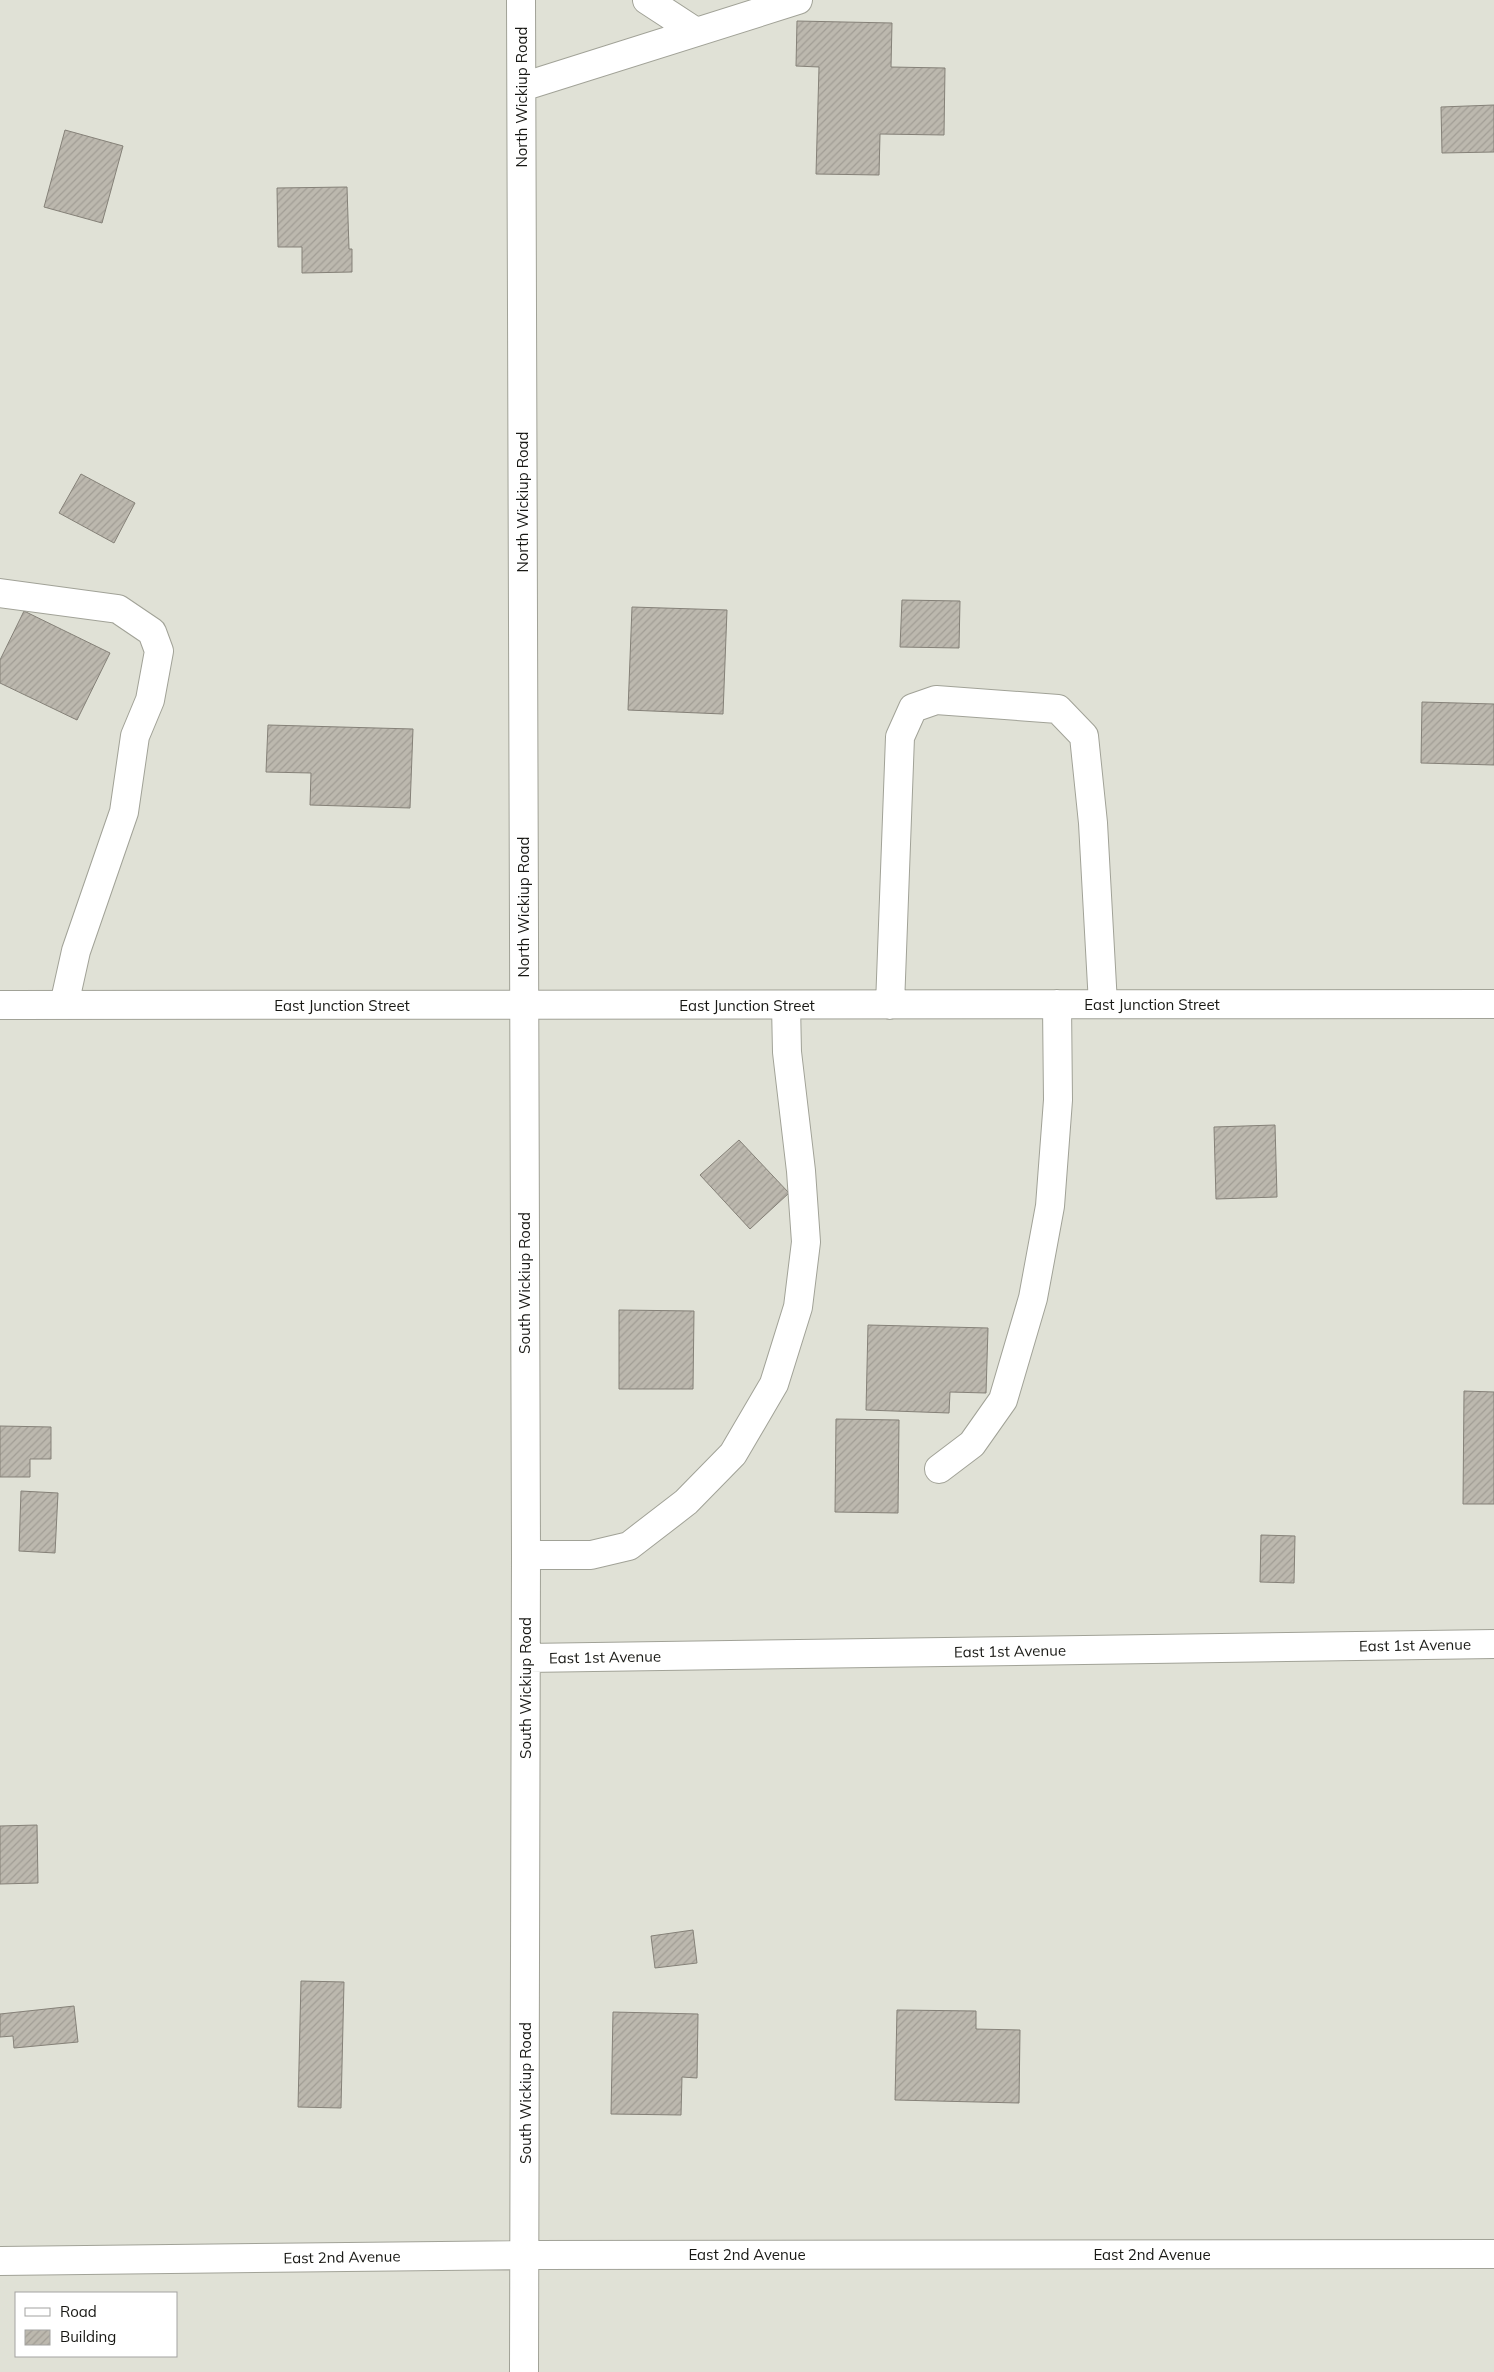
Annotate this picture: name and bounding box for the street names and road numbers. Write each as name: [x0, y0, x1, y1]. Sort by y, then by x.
street label: North Wickiup Road: [512, 27, 531, 167]
street label: North Wickiup Road: [513, 432, 532, 572]
street label: North Wickiup Road: [514, 837, 533, 977]
street label: East Junction Street: [1084, 995, 1220, 1014]
street label: East Junction Street: [274, 996, 410, 1015]
street label: East Junction Street: [679, 996, 815, 1015]
street label: South Wickiup Road: [515, 1212, 534, 1354]
street label: South Wickiup Road: [516, 1617, 535, 1759]
street label: East 1st Avenue: [1359, 1635, 1471, 1655]
street label: East 1st Avenue: [954, 1641, 1066, 1661]
street label: East 1st Avenue: [549, 1647, 661, 1667]
street label: South Wickiup Road: [516, 2022, 535, 2164]
street label: East 2nd Avenue: [688, 2245, 806, 2264]
street label: East 2nd Avenue: [1093, 2245, 1211, 2264]
street label: East 2nd Avenue: [283, 2246, 401, 2268]

